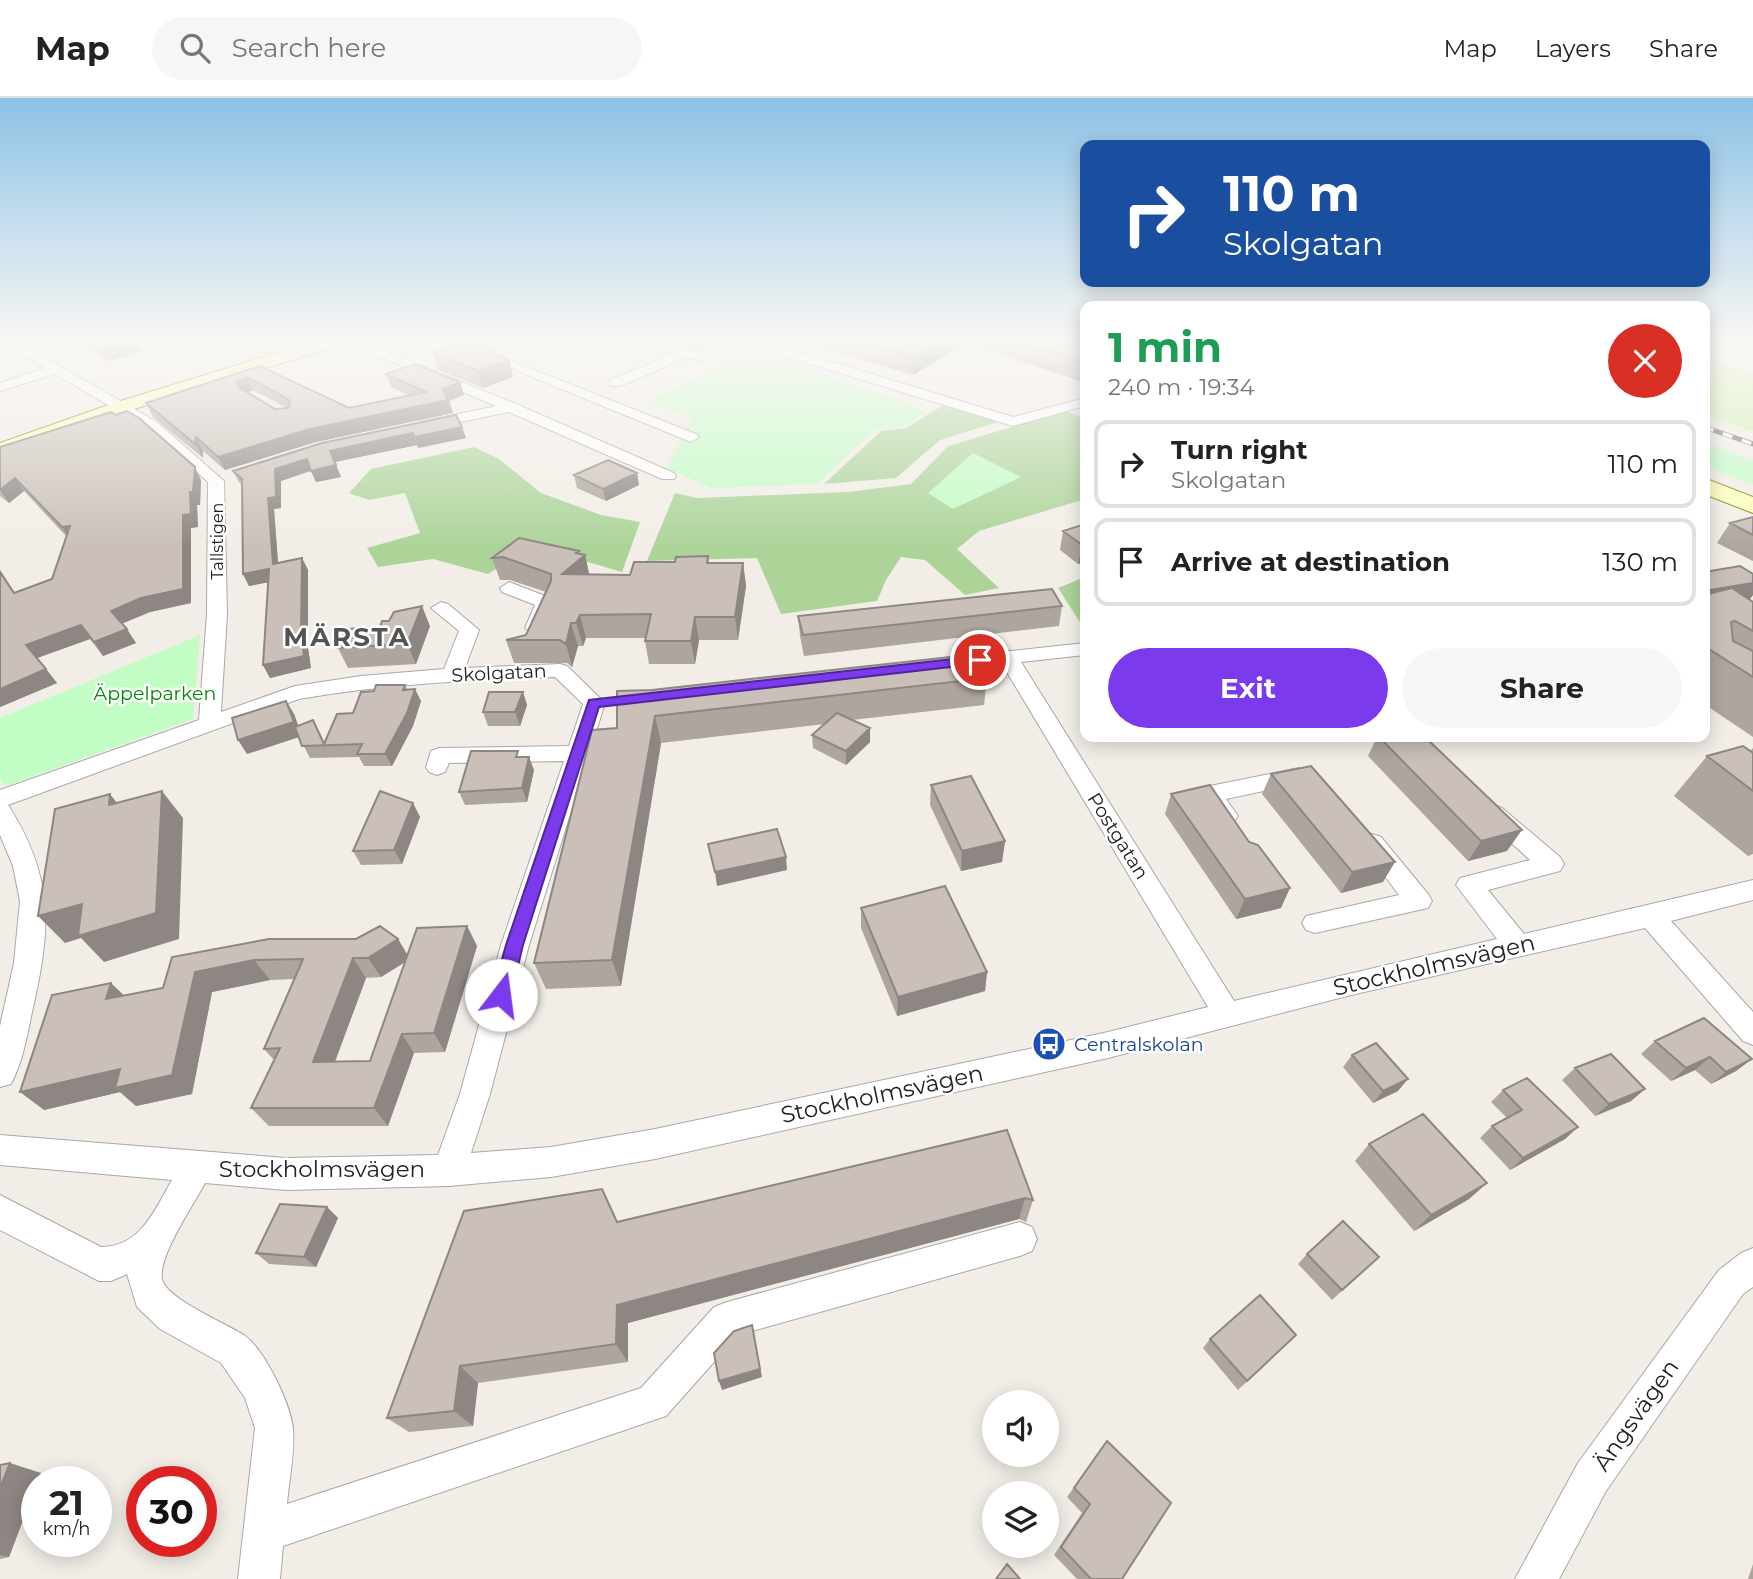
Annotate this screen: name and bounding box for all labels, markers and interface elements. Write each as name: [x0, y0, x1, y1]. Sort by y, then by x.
search box: [152, 17, 642, 80]
text: Map: [35, 28, 110, 68]
icon: search: [176, 29, 214, 67]
text: Search here: [232, 32, 386, 64]
text: Map: [1443, 34, 1497, 63]
text: Layers: [1535, 34, 1611, 63]
text: Share: [1649, 34, 1718, 63]
text: 110 m: [1223, 164, 1360, 223]
icon: right: [1108, 168, 1199, 259]
text: Skolgatan: [1223, 224, 1383, 263]
text: 1 min: [1108, 321, 1222, 373]
button: close: [1608, 324, 1682, 398]
text: 240 m · 19:34: [1108, 373, 1255, 401]
text: Turn right: [1171, 434, 1307, 466]
icon: right: [1112, 445, 1150, 483]
text: 110 m: [1608, 448, 1678, 480]
text: Skolgatan: [1171, 466, 1286, 494]
street label: Tallstigen: [208, 503, 227, 579]
icon: arrive: [1112, 543, 1150, 581]
text: Arrive at destination: [1171, 546, 1450, 578]
text: 130 m: [1602, 546, 1678, 578]
district label: MÄRSTA: [283, 621, 411, 653]
pin: [950, 630, 1010, 690]
icon: arrive: [961, 641, 999, 679]
button: Exit: [1108, 648, 1388, 728]
button: Share: [1402, 648, 1682, 728]
street label: Skolgatan: [451, 659, 547, 687]
park label: Äppelparken: [94, 682, 216, 705]
street label: Postgatan: [1082, 789, 1154, 883]
street label: Stockholmsvägen: [1330, 928, 1538, 1002]
position arrow: [464, 958, 538, 1032]
bus stop icon: Centralskolan: [1030, 1025, 1068, 1063]
place label: Centralskolan: [1074, 1033, 1204, 1056]
street label: Stockholmsvägen: [778, 1059, 986, 1129]
street label: Stockholmsvägen: [219, 1155, 425, 1183]
street label: Ängsvägen: [1587, 1354, 1685, 1476]
map controls: [982, 1390, 1059, 1558]
button: sound: [982, 1390, 1059, 1467]
speed limit sign: 30: [126, 1466, 217, 1557]
text: 21: [49, 1481, 84, 1524]
button: layers: [982, 1481, 1059, 1558]
text: km/h: [42, 1518, 91, 1540]

